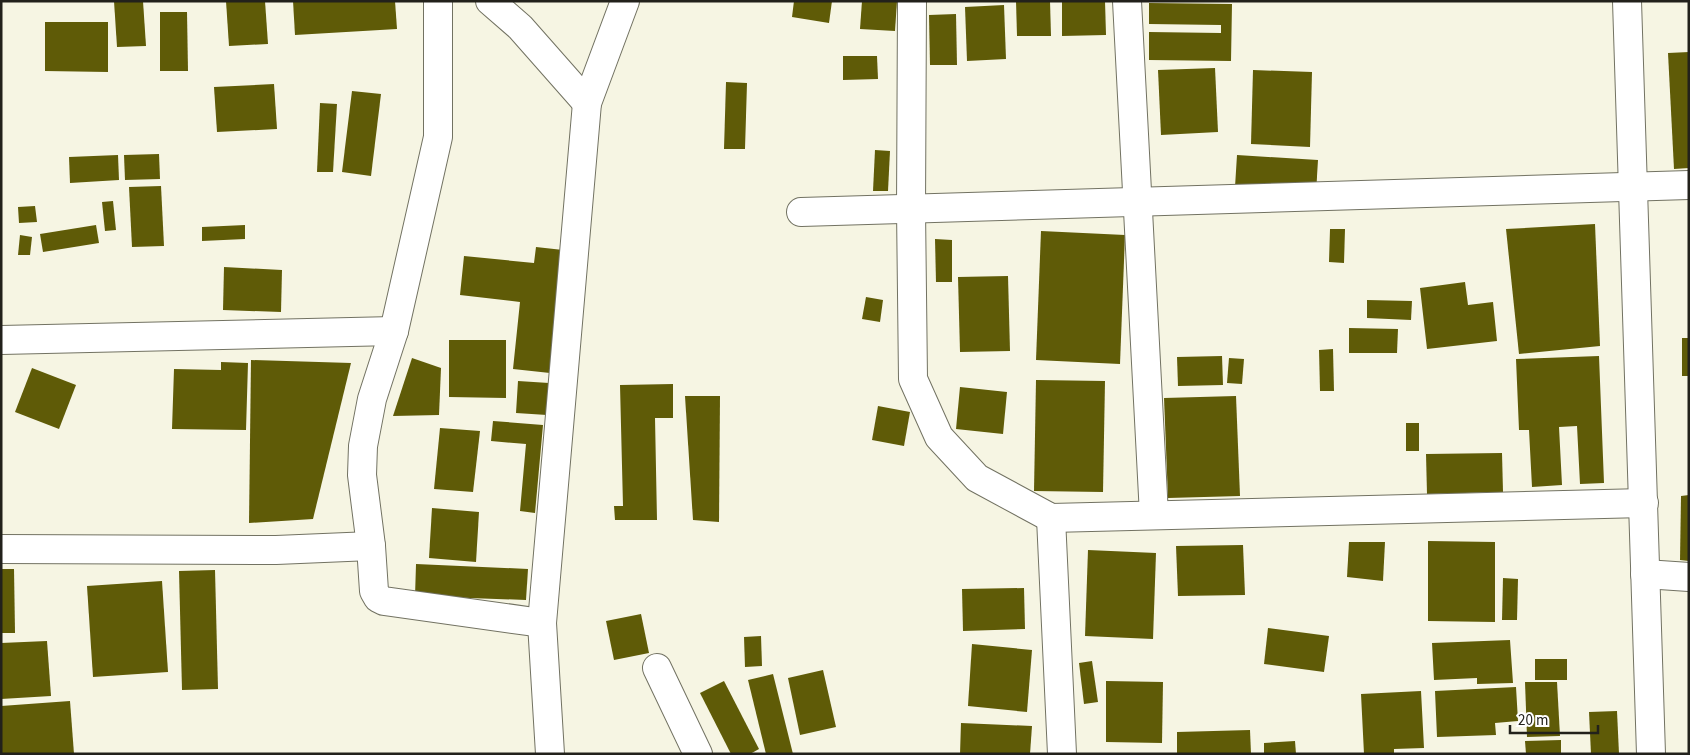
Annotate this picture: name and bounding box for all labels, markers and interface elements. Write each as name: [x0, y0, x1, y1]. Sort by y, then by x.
scale bar: [1510, 702, 1598, 734]
text: 20 m: [1518, 710, 1548, 731]

